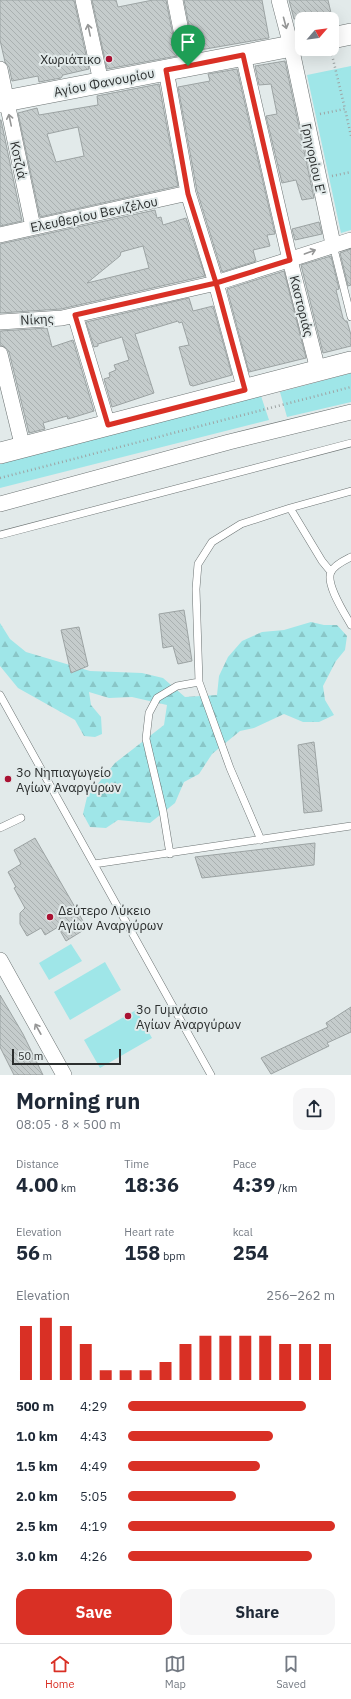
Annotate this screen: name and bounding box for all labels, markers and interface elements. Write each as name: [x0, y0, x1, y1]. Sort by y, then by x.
north arrow: [295, 12, 339, 56]
map controls: [295, 12, 339, 56]
one-way arrow: [282, 16, 290, 29]
one-way arrow: [85, 24, 93, 37]
pin: [171, 25, 205, 66]
icon: arrive: [177, 31, 199, 53]
place label: Χωριάτικο: [40, 51, 101, 68]
marker: Χωριάτικο: [104, 54, 114, 64]
street label: Αγίου Φανουρίου: [52, 64, 156, 101]
one-way arrow: [6, 114, 14, 127]
street label: Γρηγορίου Ε': [298, 122, 329, 196]
street label: Κοτζιά: [6, 139, 31, 181]
street label: Ελευθερίου Βενιζέλου: [29, 193, 159, 236]
one-way arrow: [304, 248, 316, 256]
street label: Καστοριάς: [286, 274, 317, 339]
street label: Νίκης: [20, 310, 54, 329]
place label: 3ο Νηπιαγωγείο Αγίων Αναργύρων: [16, 764, 121, 796]
marker: 3ο Νηπιαγωγείο Αγίων Αναργύρων: [3, 774, 13, 784]
place label: Δεύτερο Λύκειο Αγίων Αναργύρων: [58, 902, 163, 934]
marker: Δεύτερο Λύκειο Αγίων Αναργύρων: [45, 912, 55, 922]
place label: 3ο Γυμνάσιο Αγίων Αναργύρων: [136, 1001, 241, 1033]
marker: 3ο Γυμνάσιο Αγίων Αναργύρων: [123, 1011, 133, 1021]
one-way arrow: [34, 1023, 42, 1035]
scale bar: [12, 1047, 121, 1066]
text: 50 m: [18, 1049, 43, 1063]
text: Morning run: [16, 1086, 140, 1115]
button: share: [293, 1088, 335, 1130]
text: 08:05 · 8 × 500 m: [16, 1116, 121, 1133]
text: Distance: [16, 1157, 59, 1171]
text: Time: [124, 1157, 149, 1171]
text: Pace: [233, 1157, 257, 1171]
text: 4.00: [16, 1171, 58, 1198]
text: 18:36: [124, 1171, 179, 1198]
text: 4:39: [233, 1171, 275, 1198]
text: km: [58, 1181, 76, 1195]
text: /km: [275, 1181, 297, 1195]
text: Elevation: [16, 1225, 62, 1239]
text: Heart rate: [124, 1225, 174, 1239]
text: kcal: [233, 1225, 253, 1239]
text: 56: [16, 1239, 40, 1266]
text: 158: [124, 1239, 160, 1266]
text: 254: [233, 1239, 269, 1266]
text: m: [40, 1249, 52, 1263]
text: bpm: [160, 1249, 185, 1263]
text: Elevation: [16, 1287, 70, 1304]
text: 256–262 m: [266, 1287, 335, 1304]
text: 500 m: [16, 1398, 54, 1415]
text: 4:29: [80, 1398, 107, 1415]
text: 1.0 km: [16, 1428, 58, 1445]
text: 4:43: [80, 1428, 107, 1445]
text: 1.5 km: [16, 1458, 58, 1475]
text: 4:49: [80, 1458, 107, 1475]
text: 2.0 km: [16, 1488, 58, 1505]
text: 5:05: [80, 1488, 107, 1505]
text: 2.5 km: [16, 1518, 58, 1535]
text: 4:19: [80, 1518, 107, 1535]
text: 3.0 km: [16, 1548, 58, 1565]
text: 4:26: [80, 1548, 107, 1565]
button: Save: [16, 1589, 172, 1635]
button: Share: [180, 1589, 335, 1635]
tab: Home: [45, 1653, 75, 1691]
tab: Map: [164, 1653, 186, 1691]
tab: Saved: [276, 1653, 306, 1691]

